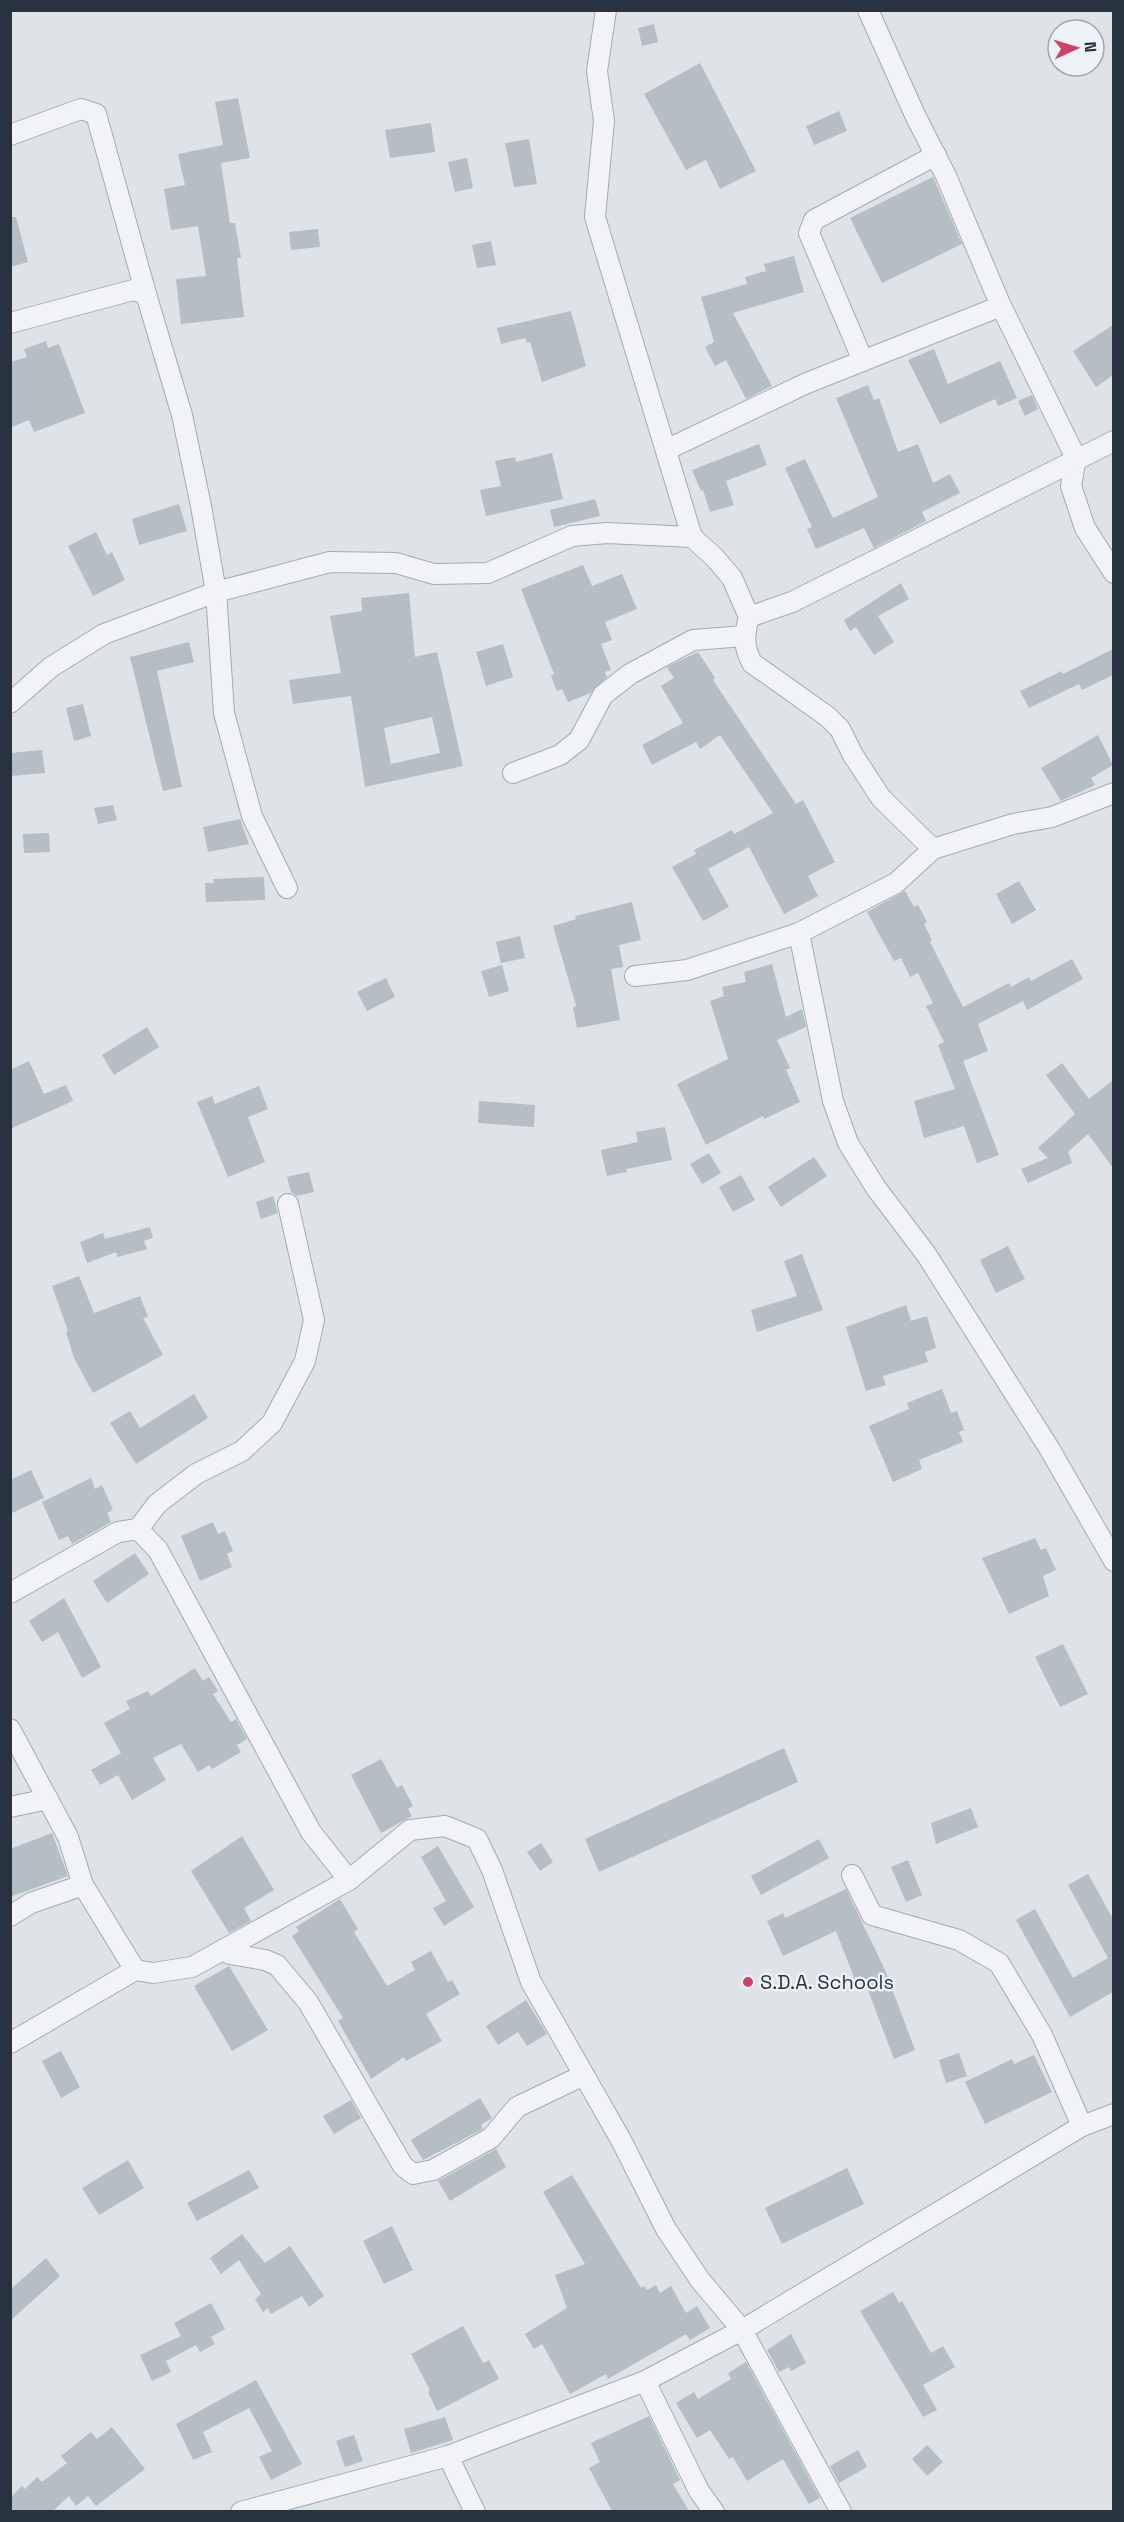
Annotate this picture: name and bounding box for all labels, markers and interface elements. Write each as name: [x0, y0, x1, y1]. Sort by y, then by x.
north arrow: [1046, 18, 1106, 78]
text: N: [1080, 41, 1101, 53]
place label: S.D.A. Schools: [760, 1969, 894, 1995]
marker: S.D.A. Schools: [741, 1975, 755, 1989]

